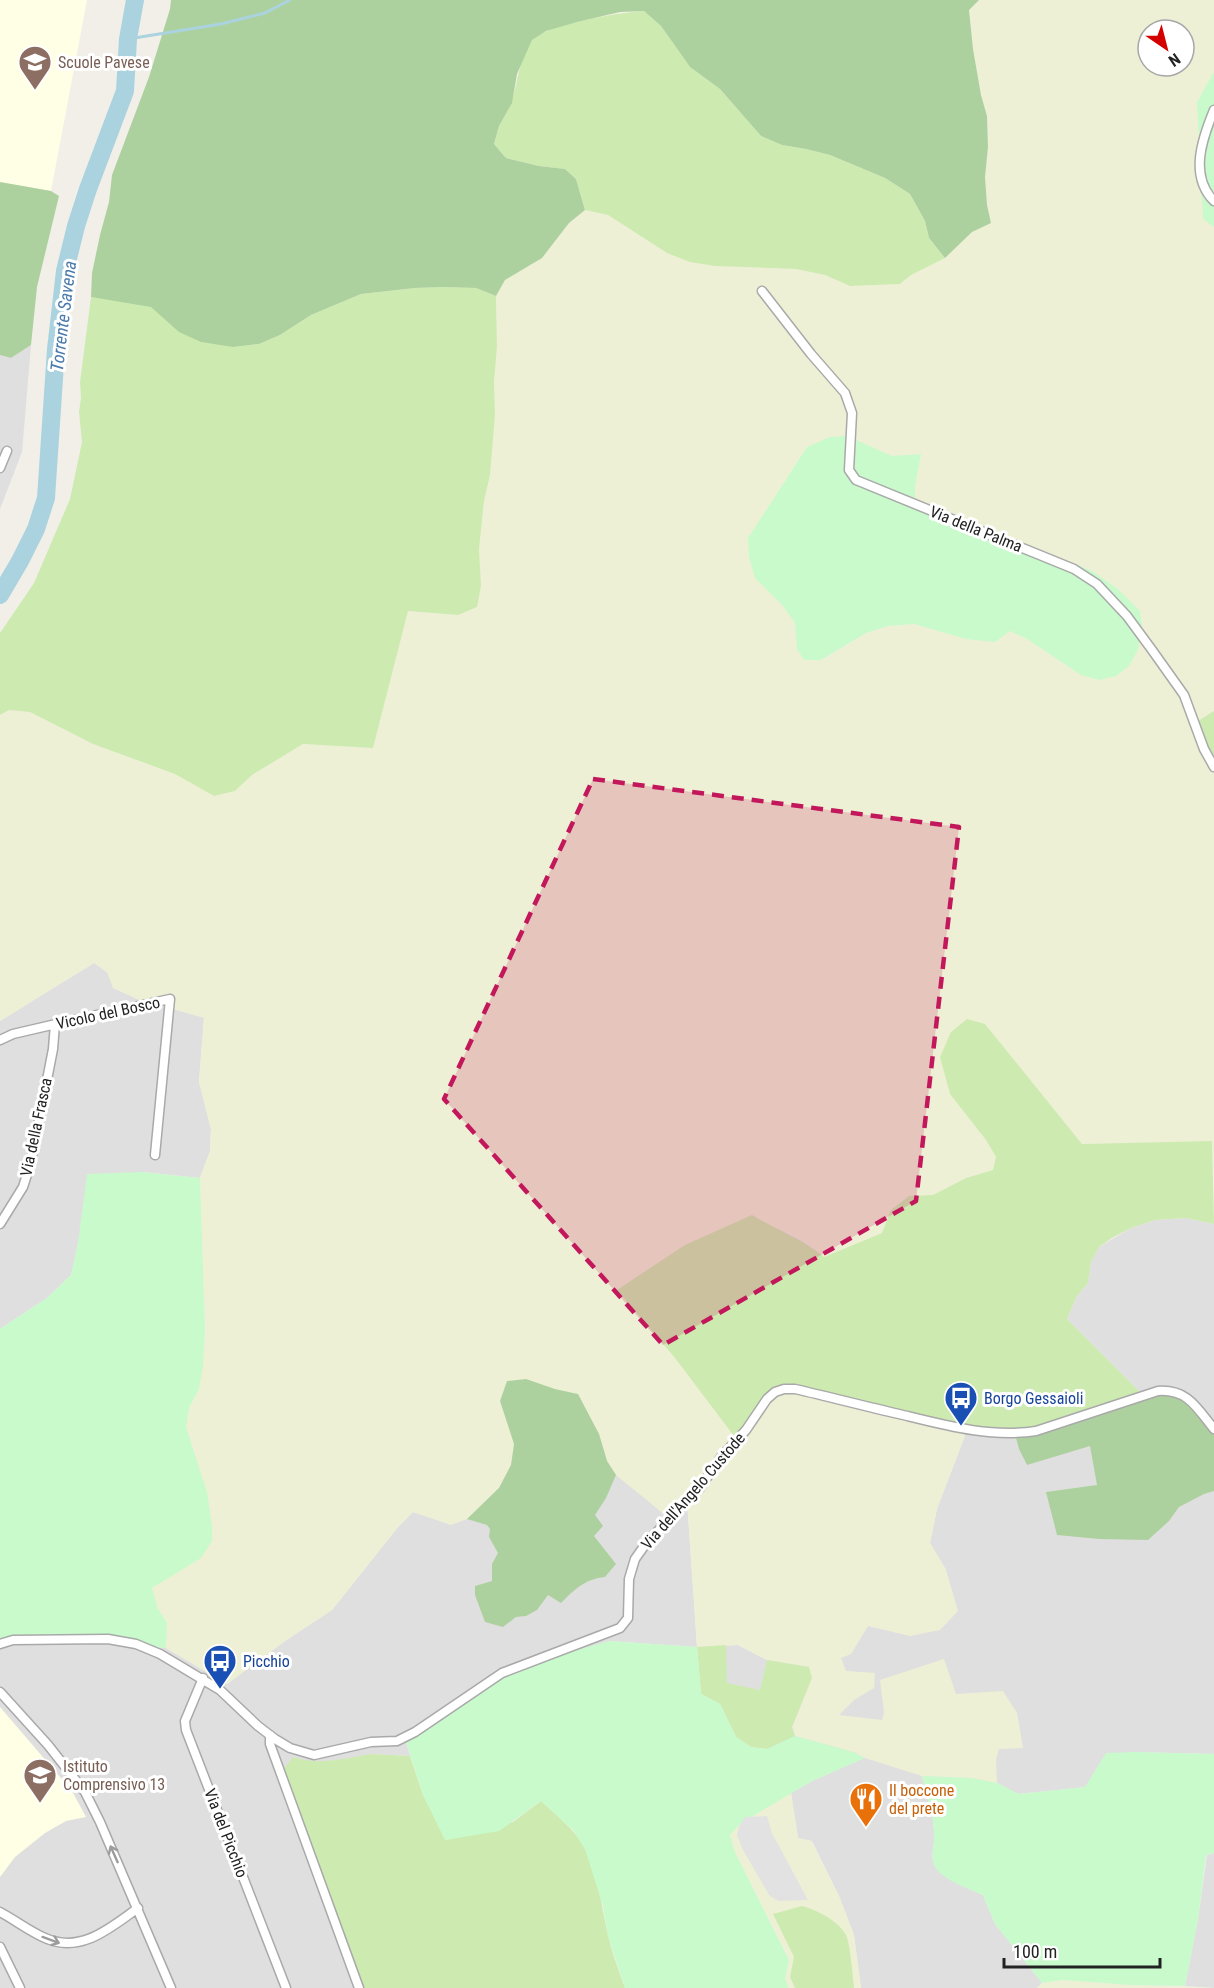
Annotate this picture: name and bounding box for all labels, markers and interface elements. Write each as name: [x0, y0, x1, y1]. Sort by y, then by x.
north arrow: [1136, 18, 1196, 78]
school or university icon: Scuole Pavese: [17, 44, 53, 91]
text: N: [1165, 49, 1184, 70]
place label: Scuole Pavese: [58, 53, 150, 72]
water label: Torrente Savena: [46, 260, 80, 372]
street label: Via della Palma: [927, 502, 1025, 556]
street label: Vicolo del Bosco: [54, 993, 162, 1033]
street label: Via della Frasca: [16, 1076, 56, 1178]
bus stop icon: Borgo Gessaioli: [943, 1380, 979, 1427]
place label: Borgo Gessaioli: [984, 1389, 1083, 1408]
street label: Via dell'Angelo Custode: [637, 1429, 749, 1553]
bus stop icon: Picchio: [202, 1643, 238, 1690]
place label: Picchio: [243, 1652, 290, 1671]
school or university icon: Istituto Comprensivo 13: [22, 1757, 58, 1804]
place label: Istituto Comprensivo 13: [63, 1757, 165, 1794]
restaurant icon: Il boccone del prete: [848, 1781, 884, 1828]
place label: Il boccone del prete: [889, 1781, 954, 1818]
street label: Via del Picchio: [200, 1786, 252, 1880]
one-way arrow: [108, 1845, 119, 1864]
scale bar: [1004, 1931, 1160, 1969]
one-way arrow: [41, 1935, 60, 1946]
text: 100 m: [1013, 1941, 1057, 1962]

